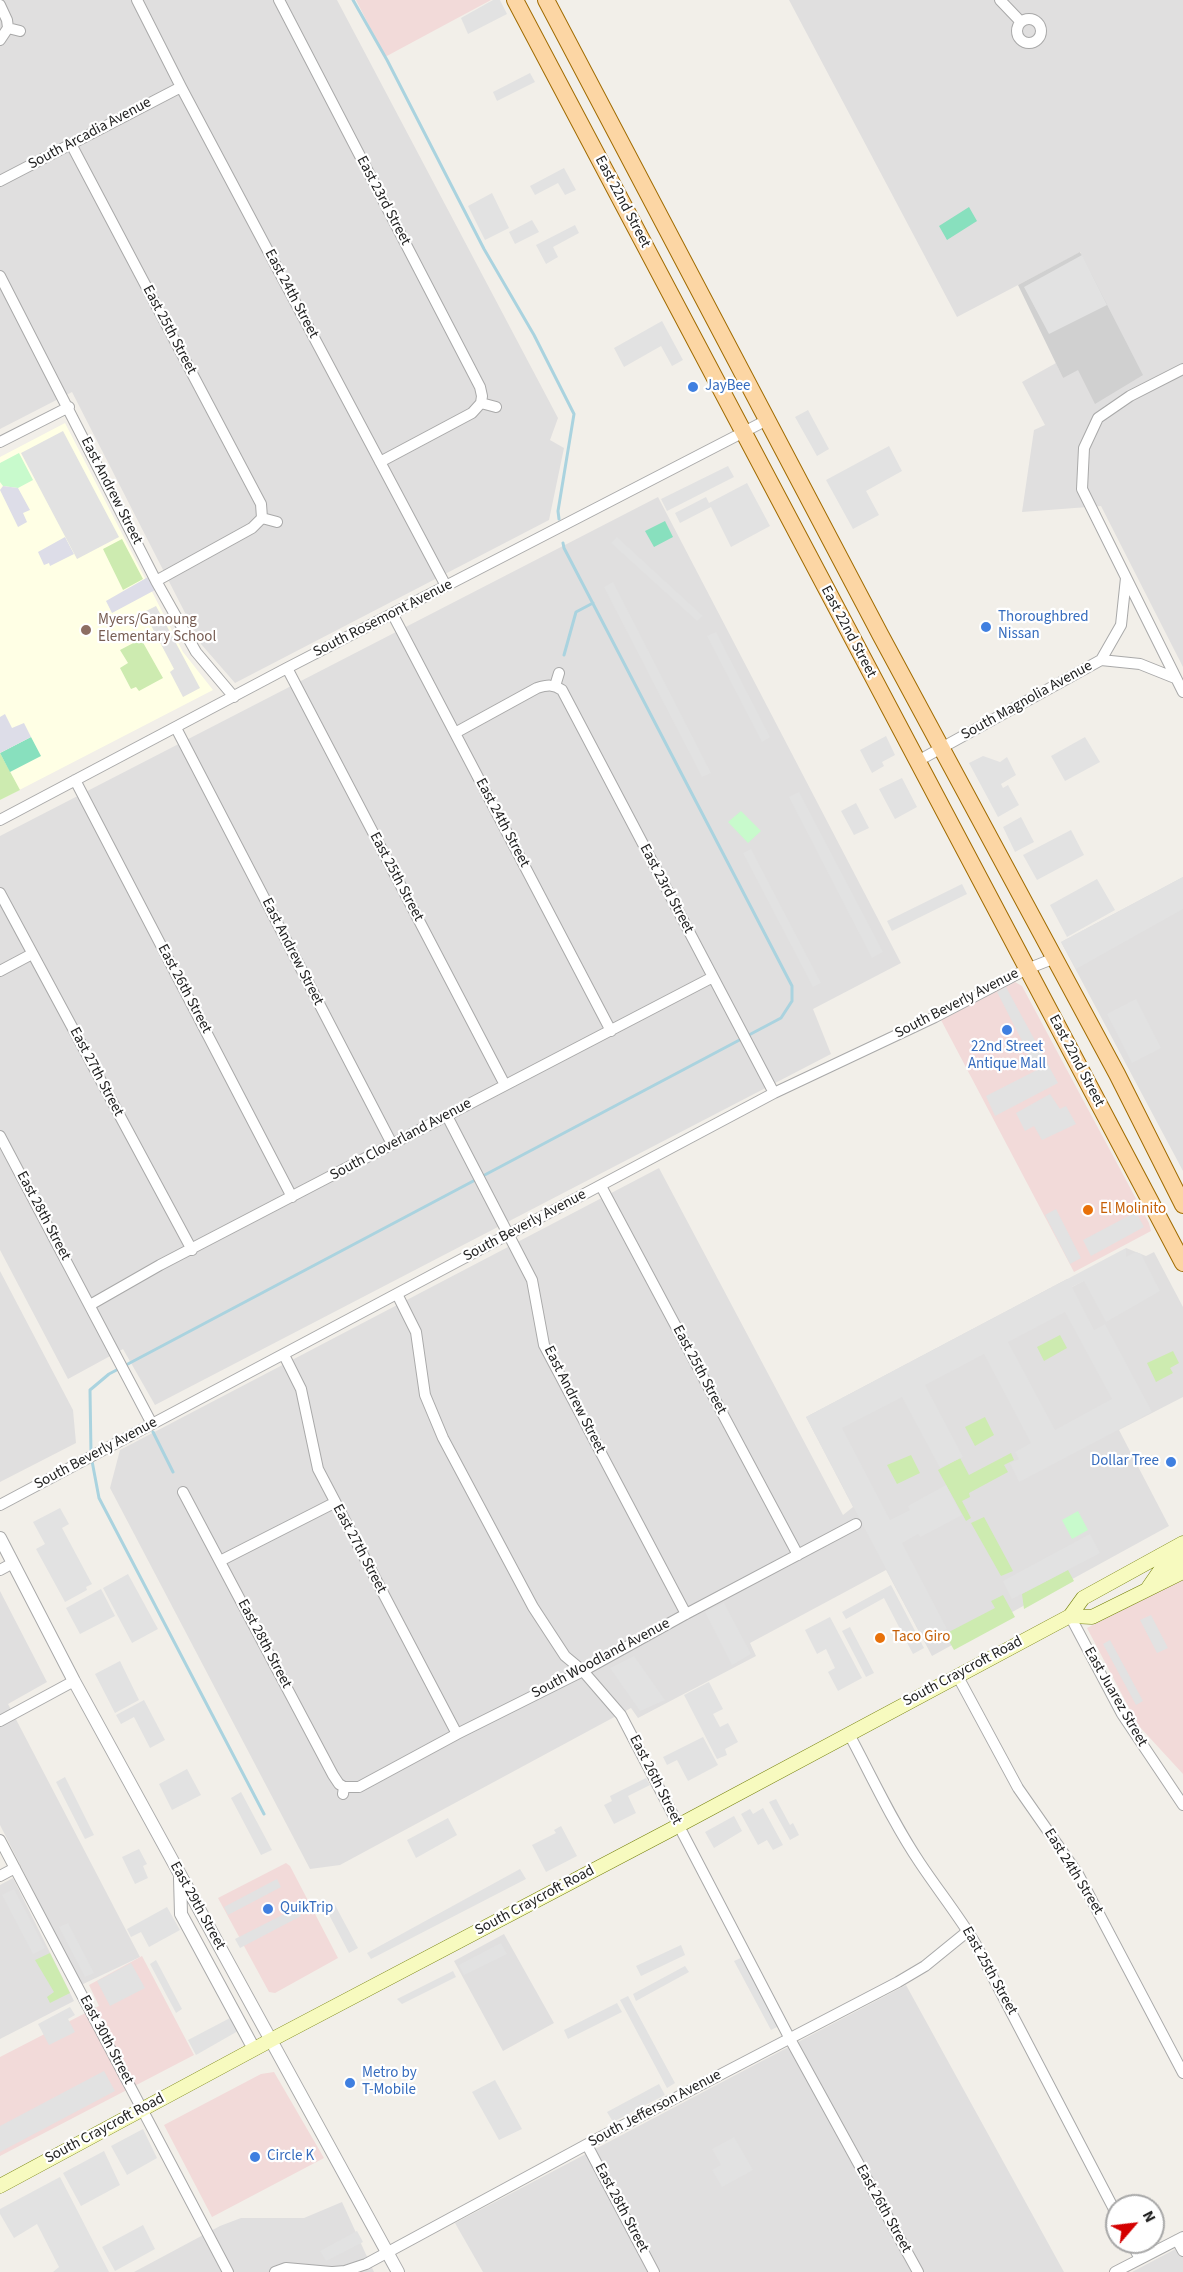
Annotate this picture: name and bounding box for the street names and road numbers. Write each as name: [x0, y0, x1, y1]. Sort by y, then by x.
street label: South Arcadia Avenue: [25, 94, 155, 174]
street label: East 23rd Street: [352, 153, 414, 249]
street label: East 22nd Street: [590, 153, 654, 251]
street label: East 24th Street: [260, 246, 322, 342]
street label: East 25th Street: [138, 282, 200, 378]
street label: East Andrew Street: [76, 434, 146, 548]
street label: South Rosemont Avenue: [310, 576, 456, 662]
street label: East 22nd Street: [816, 583, 880, 681]
street label: South Magnolia Avenue: [958, 657, 1096, 745]
street label: East 24th Street: [471, 775, 533, 871]
street label: East 25th Street: [365, 829, 427, 925]
street label: East 23rd Street: [635, 841, 697, 937]
street label: East Andrew Street: [257, 895, 327, 1009]
street label: East 26th Street: [153, 941, 215, 1037]
street label: South Beverly Avenue: [892, 965, 1022, 1043]
street label: East 22nd Street: [1044, 1012, 1108, 1110]
street label: East 27th Street: [65, 1024, 127, 1120]
street label: South Cloverland Avenue: [327, 1095, 475, 1185]
street label: East 28th Street: [12, 1168, 74, 1264]
street label: South Beverly Avenue: [461, 1186, 589, 1266]
street label: East 25th Street: [668, 1322, 730, 1418]
street label: East Andrew Street: [539, 1343, 609, 1457]
street label: South Beverly Avenue: [32, 1414, 160, 1494]
street label: East 27th Street: [328, 1501, 390, 1597]
street label: East 28th Street: [233, 1596, 295, 1692]
street label: South Woodland Avenue: [529, 1615, 673, 1703]
street label: South Craycroft Road: [900, 1633, 1026, 1711]
street label: East Juarez Street: [1079, 1644, 1151, 1750]
street label: East 26th Street: [625, 1732, 685, 1828]
street label: East 24th Street: [1039, 1826, 1107, 1918]
street label: East 29th Street: [165, 1859, 229, 1953]
street label: South Craycroft Road: [472, 1862, 598, 1940]
street label: East 25th Street: [957, 1924, 1021, 2018]
street label: East 30th Street: [75, 1992, 137, 2088]
street label: South Jefferson Avenue: [585, 2066, 725, 2152]
street label: South Craycroft Road: [42, 2090, 168, 2168]
street label: East 28th Street: [590, 2160, 652, 2256]
street label: East 26th Street: [851, 2162, 915, 2256]

